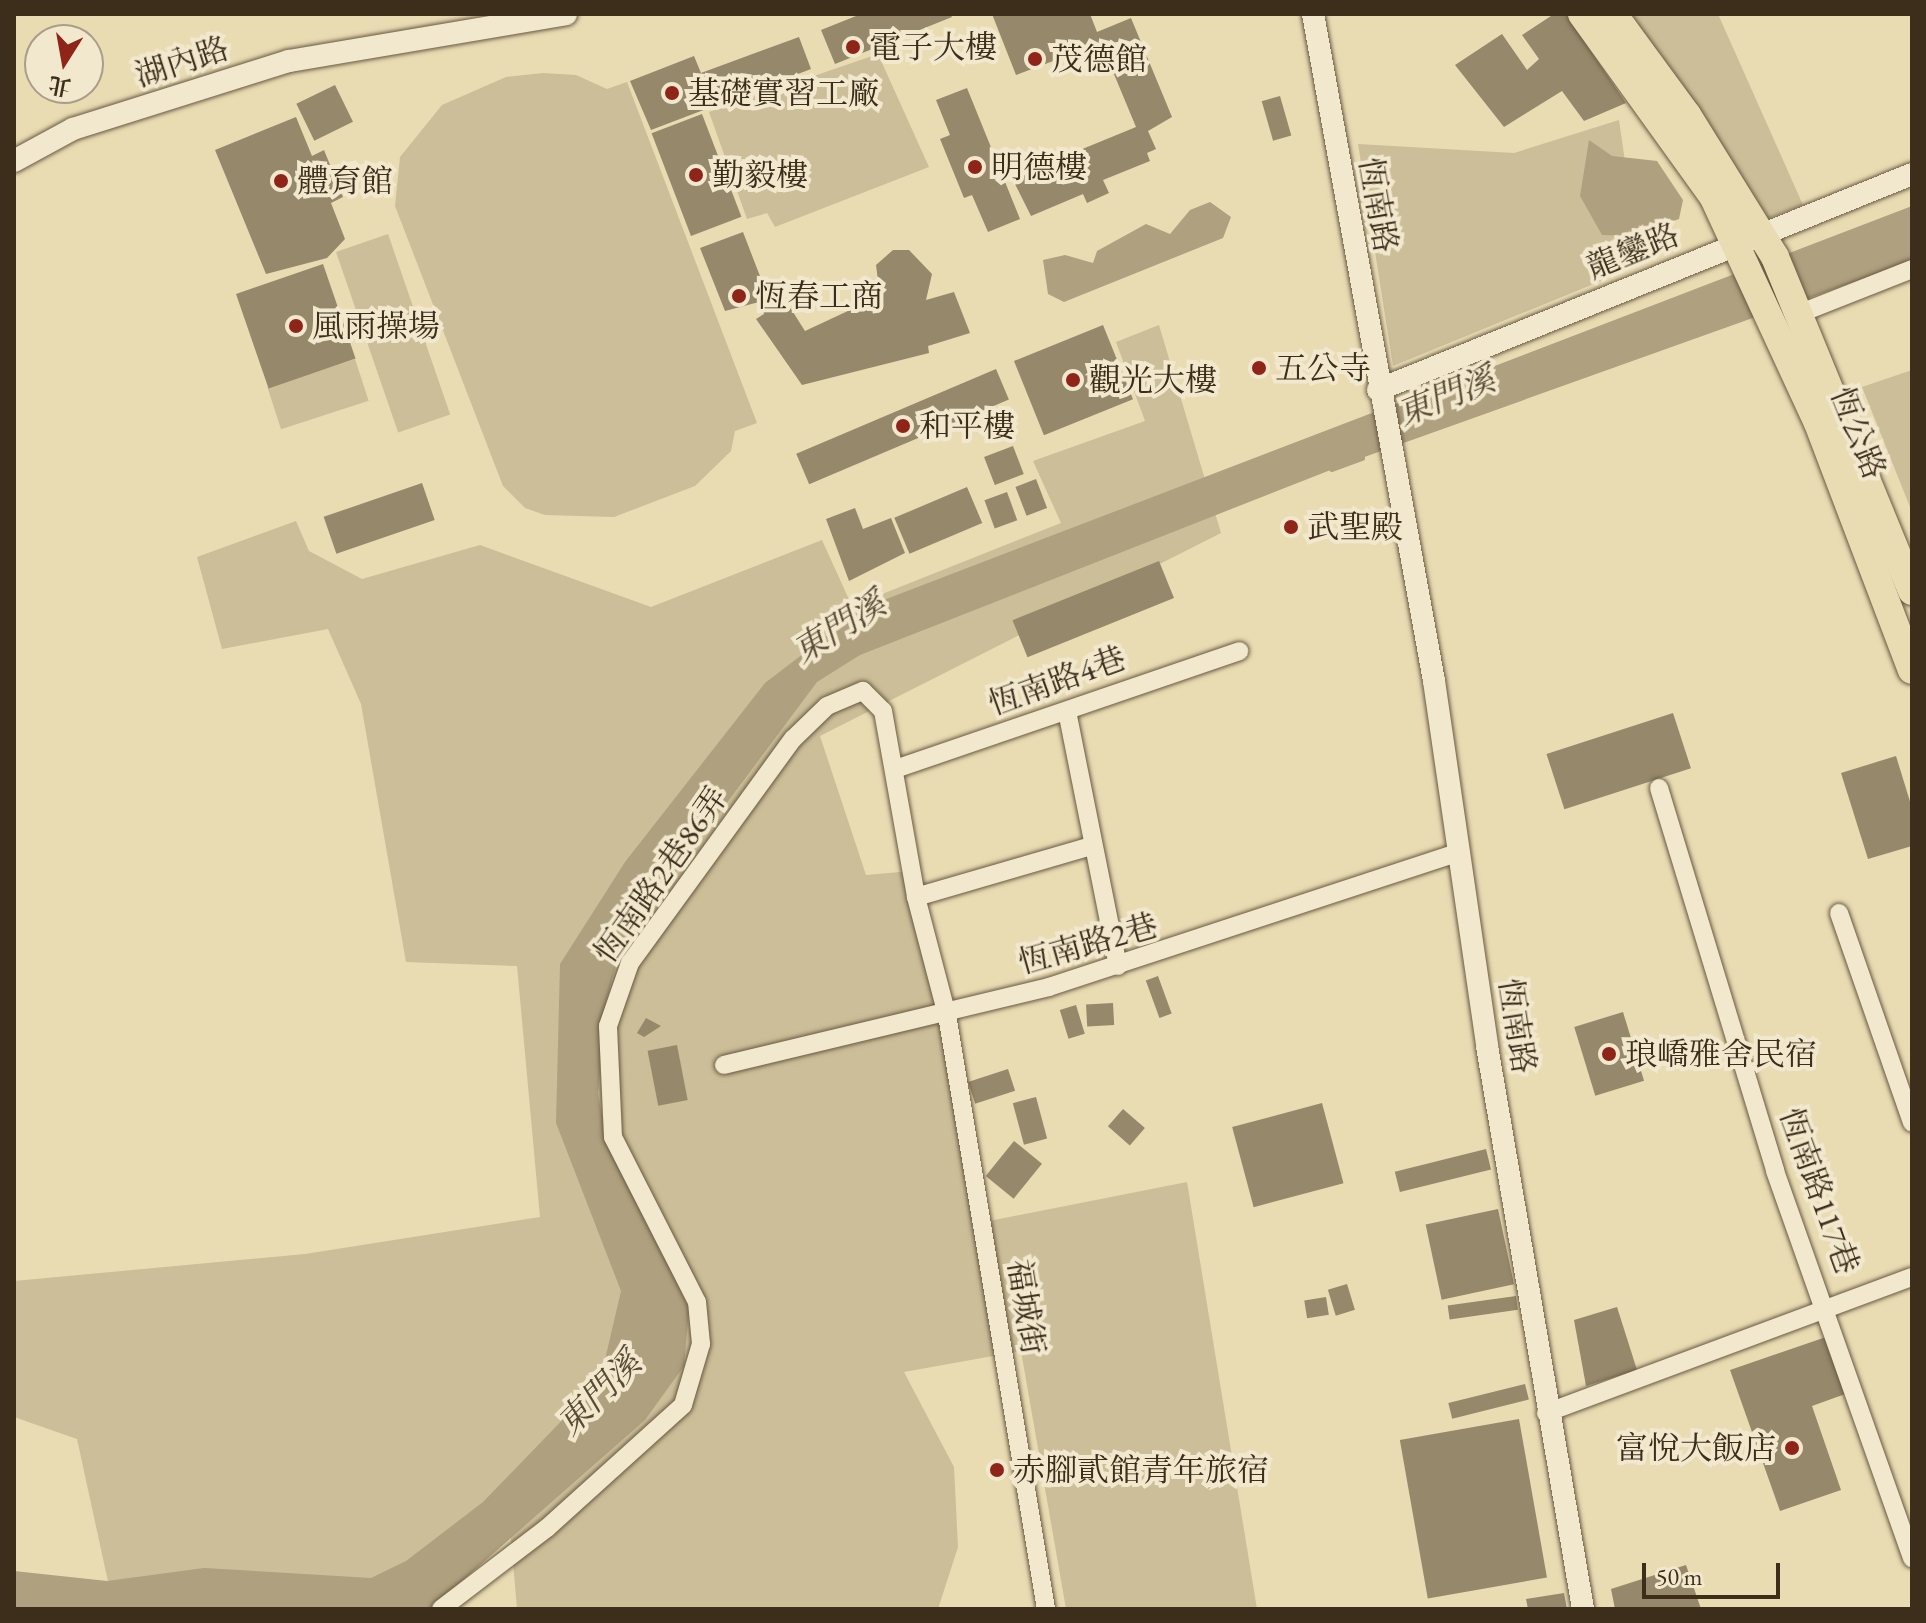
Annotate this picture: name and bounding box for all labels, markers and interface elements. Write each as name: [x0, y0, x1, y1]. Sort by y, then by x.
north arrow: [24, 24, 104, 104]
place label: 電子大樓: [869, 28, 997, 66]
street label: 湖內路: [130, 29, 234, 95]
marker: 電子大樓: [844, 38, 862, 56]
place label: 茂德館: [1051, 40, 1147, 78]
marker: 茂德館: [1026, 50, 1044, 68]
text: 北: [46, 70, 73, 102]
place label: 基礎實習工廠: [688, 74, 880, 112]
marker: 基礎實習工廠: [663, 84, 681, 102]
place label: 明德樓: [991, 148, 1087, 186]
street label: 恆南路: [1351, 154, 1405, 256]
place label: 勤毅樓: [712, 156, 808, 194]
marker: 明德樓: [966, 158, 984, 176]
place label: 體育館: [297, 162, 393, 200]
marker: 勤毅樓: [687, 166, 705, 184]
marker: 體育館: [272, 172, 290, 190]
street label: 龍鑾路: [1581, 215, 1685, 287]
place label: 恆春工商: [755, 277, 883, 315]
marker: 恆春工商: [730, 287, 748, 305]
place label: 風雨操場: [312, 307, 440, 345]
marker: 風雨操場: [287, 317, 305, 335]
place label: 五公寺: [1275, 349, 1371, 387]
water label: 東門溪: [1391, 358, 1501, 434]
marker: 五公寺: [1250, 359, 1268, 377]
place label: 觀光大樓: [1089, 361, 1217, 399]
marker: 觀光大樓: [1064, 371, 1082, 389]
street label: 恆公路: [1822, 381, 1894, 485]
place label: 和平樓: [919, 407, 1015, 445]
marker: 和平樓: [894, 417, 912, 435]
place label: 武聖殿: [1307, 508, 1403, 546]
marker: 武聖殿: [1282, 518, 1300, 536]
water label: 東門溪: [785, 583, 893, 671]
street label: 恆南路4巷: [983, 638, 1131, 724]
street label: 恆南路2巷86弄: [586, 780, 736, 970]
street label: 恆南路2巷: [1014, 906, 1162, 982]
street label: 恆南路: [1491, 976, 1543, 1076]
place label: 琅嶠雅舍民宿: [1625, 1035, 1817, 1073]
marker: 琅嶠雅舍民宿: [1600, 1045, 1618, 1063]
street label: 恆南路117巷: [1771, 1103, 1867, 1279]
street label: 福城街: [1000, 1257, 1052, 1357]
water label: 東門溪: [549, 1343, 649, 1443]
place label: 富悅大飯店: [1616, 1429, 1776, 1467]
marker: 富悅大飯店: [1783, 1439, 1801, 1457]
place label: 赤腳貳館青年旅宿: [1013, 1451, 1269, 1489]
marker: 赤腳貳館青年旅宿: [988, 1461, 1006, 1479]
scale bar: [1646, 1547, 1784, 1597]
text: 50 m: [1656, 1561, 1703, 1592]

